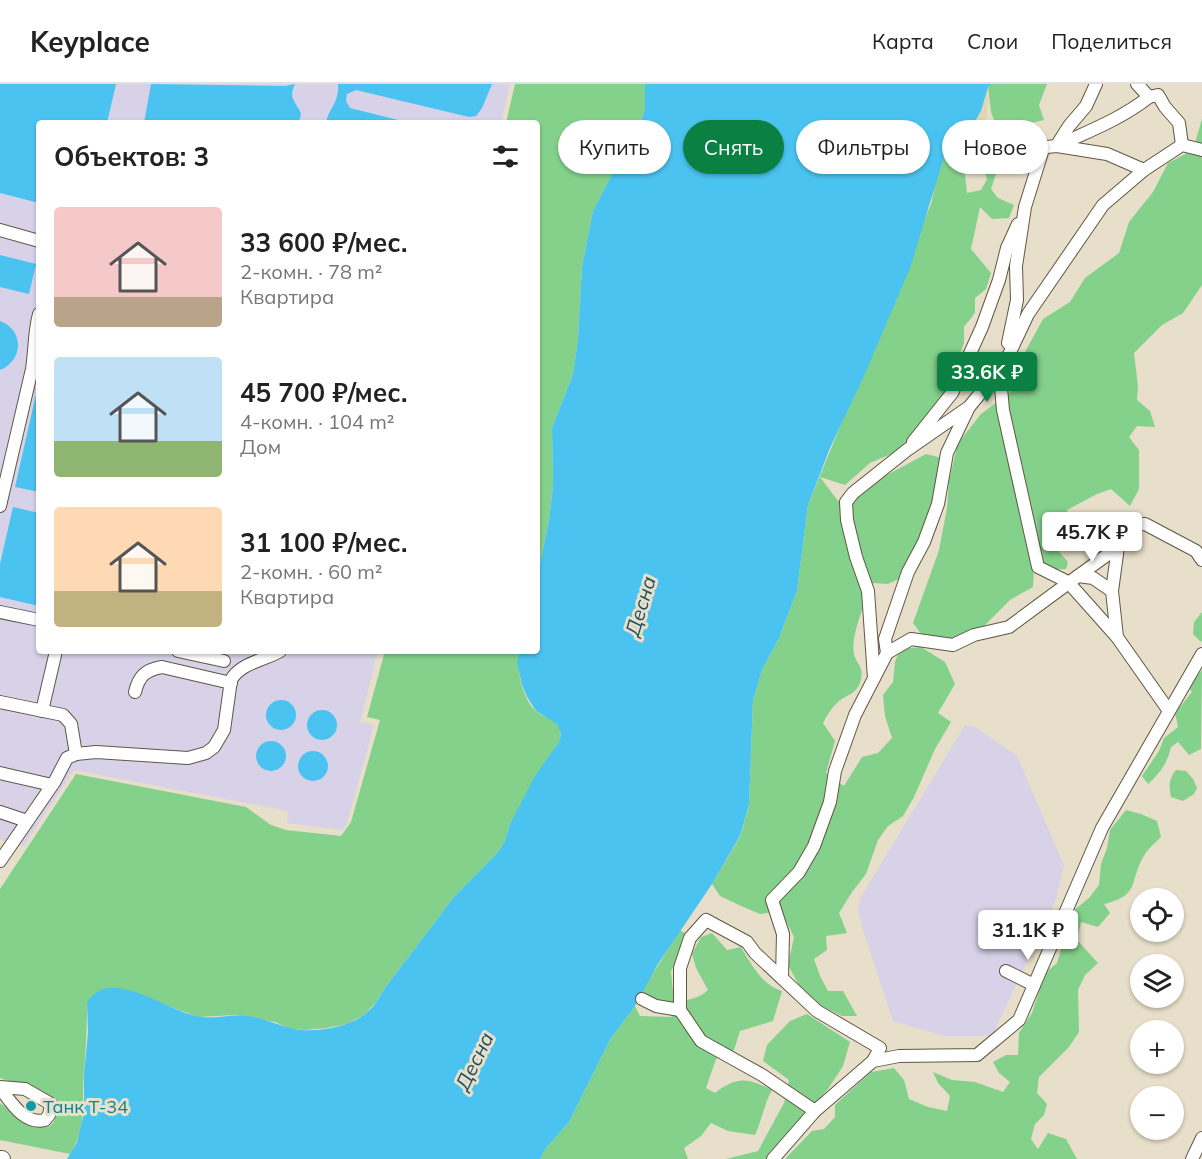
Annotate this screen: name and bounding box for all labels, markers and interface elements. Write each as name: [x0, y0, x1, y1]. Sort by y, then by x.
text: Keyplace: [30, 24, 150, 59]
text: Карта: [872, 28, 934, 54]
text: Слои: [967, 28, 1018, 54]
text: Поделиться: [1051, 28, 1172, 54]
chip: Купить: [558, 120, 671, 174]
chip: Снять: [683, 120, 784, 174]
chip: Фильтры: [796, 120, 930, 174]
chip: Новое: [942, 120, 1048, 174]
text: Объектов: 3: [54, 140, 209, 173]
icon: filters: [489, 140, 522, 173]
text: 33 600 ₽/мес.: [240, 226, 407, 259]
icon: home: [102, 231, 174, 303]
text: 2-комн. · 78 m²: [240, 259, 382, 284]
text: Квартира: [240, 284, 334, 309]
pin: 33.6K ₽: [932, 352, 1042, 403]
text: 33.6K ₽: [951, 359, 1023, 384]
text: 45 700 ₽/мес.: [240, 376, 407, 409]
icon: home: [102, 381, 174, 453]
text: 4-комн. · 104 m²: [240, 409, 394, 434]
text: Дом: [240, 434, 281, 459]
pin: 45.7K ₽: [1037, 512, 1147, 563]
text: 45.7K ₽: [1056, 519, 1128, 544]
text: 31 100 ₽/мес.: [240, 526, 407, 559]
icon: home: [102, 531, 174, 603]
text: 2-комн. · 60 m²: [240, 559, 382, 584]
water label: Десна: [619, 573, 661, 640]
text: Квартира: [240, 584, 334, 609]
map controls: [1130, 888, 1184, 1140]
button: locate: [1130, 888, 1184, 942]
pin: 31.1K ₽: [973, 910, 1083, 961]
text: 31.1K ₽: [992, 917, 1064, 942]
button: layers: [1130, 954, 1184, 1008]
button: +: [1130, 1020, 1184, 1074]
water label: Десна: [449, 1028, 499, 1095]
button: −: [1130, 1086, 1184, 1140]
place label: Танк Т-34: [43, 1095, 128, 1118]
marker: Танк Т-34: [24, 1099, 38, 1113]

